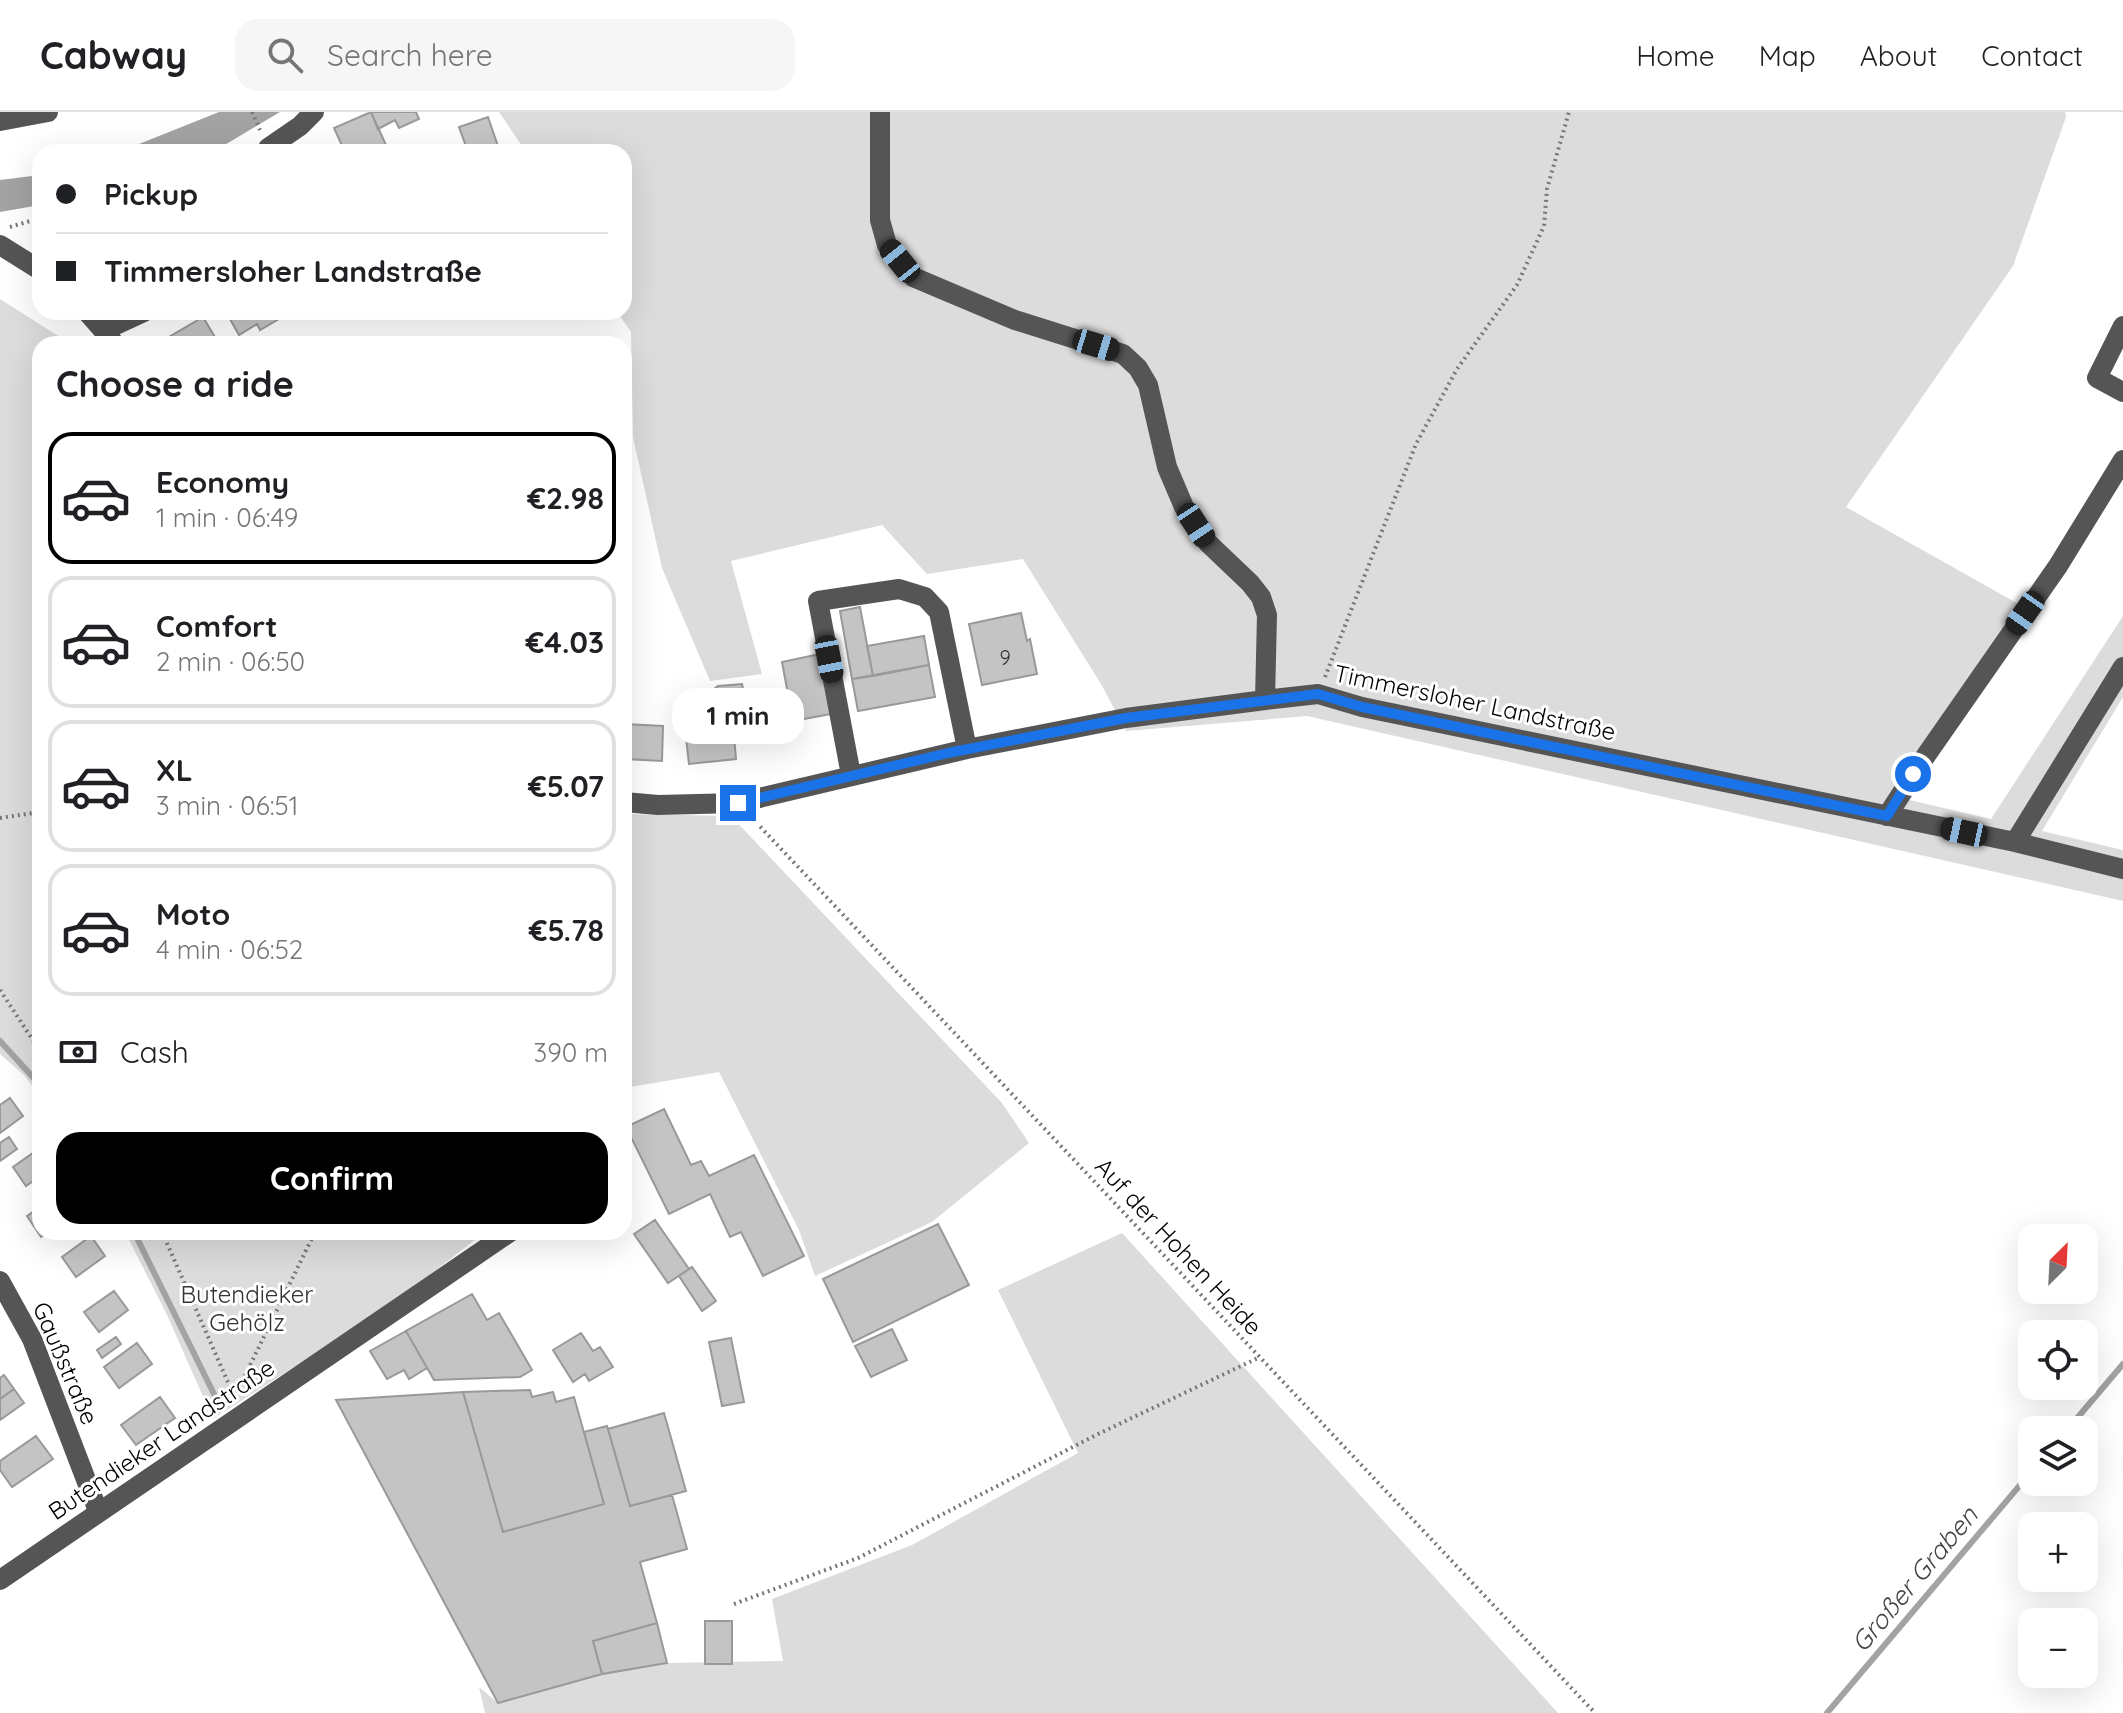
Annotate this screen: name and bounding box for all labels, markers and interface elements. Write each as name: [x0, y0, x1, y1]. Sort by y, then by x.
search box: [235, 19, 795, 91]
text: Cabway: [40, 31, 187, 79]
icon: search: [263, 33, 307, 77]
text: Search here: [327, 36, 493, 74]
text: Home: [1636, 38, 1715, 73]
text: Map: [1759, 38, 1816, 73]
text: About: [1860, 38, 1937, 73]
text: Contact: [1981, 38, 2083, 73]
text: Pickup: [104, 175, 198, 213]
car: [876, 235, 924, 287]
text: Timmersloher Landstraße: [104, 252, 482, 290]
car: [1070, 327, 1122, 363]
text: Choose a ride: [56, 361, 294, 406]
icon: car: [60, 462, 132, 534]
text: Economy: [156, 463, 289, 501]
text: €2.98: [527, 479, 604, 517]
car: [1173, 498, 1219, 552]
text: 1 min · 06:49: [156, 501, 298, 534]
car: [2001, 586, 2049, 640]
icon: car: [60, 606, 132, 678]
text: Comfort: [156, 607, 277, 645]
text: €4.03: [526, 623, 604, 661]
car: [813, 633, 845, 685]
text: 2 min · 06:50: [156, 645, 305, 678]
house number: 9: [999, 645, 1011, 670]
street label: Timmersloher Landstraße: [1332, 657, 1618, 747]
callout: 1 min: [672, 687, 804, 743]
text: 1 min: [707, 699, 770, 732]
icon: car: [60, 750, 132, 822]
text: XL: [156, 751, 193, 789]
route start: [1895, 756, 1931, 792]
text: €5.07: [528, 767, 604, 805]
route end: [720, 785, 756, 821]
text: 3 min · 06:51: [156, 789, 298, 822]
car: [1938, 815, 1990, 849]
icon: car: [60, 894, 132, 966]
text: Moto: [156, 895, 230, 933]
text: €5.78: [529, 911, 604, 949]
text: 4 min · 06:52: [156, 933, 303, 966]
icon: cash: [56, 1030, 100, 1074]
text: Cash: [120, 1033, 189, 1071]
text: 390 m: [534, 1036, 608, 1069]
button: Confirm: [56, 1132, 608, 1224]
street label: Auf der Hohen Heide: [1089, 1151, 1269, 1341]
north arrow: [2018, 1224, 2098, 1304]
map controls: [2018, 1224, 2098, 1688]
park label: Butendieker Gehölz: [180, 1279, 314, 1337]
street label: Gaußstraße: [27, 1297, 105, 1429]
button: locate: [2018, 1320, 2098, 1400]
street label: Butendieker Landstraße: [42, 1352, 280, 1526]
button: layers: [2018, 1416, 2098, 1496]
water label: Großer Graben: [1844, 1499, 1985, 1658]
button: +: [2018, 1512, 2098, 1592]
button: −: [2018, 1608, 2098, 1688]

